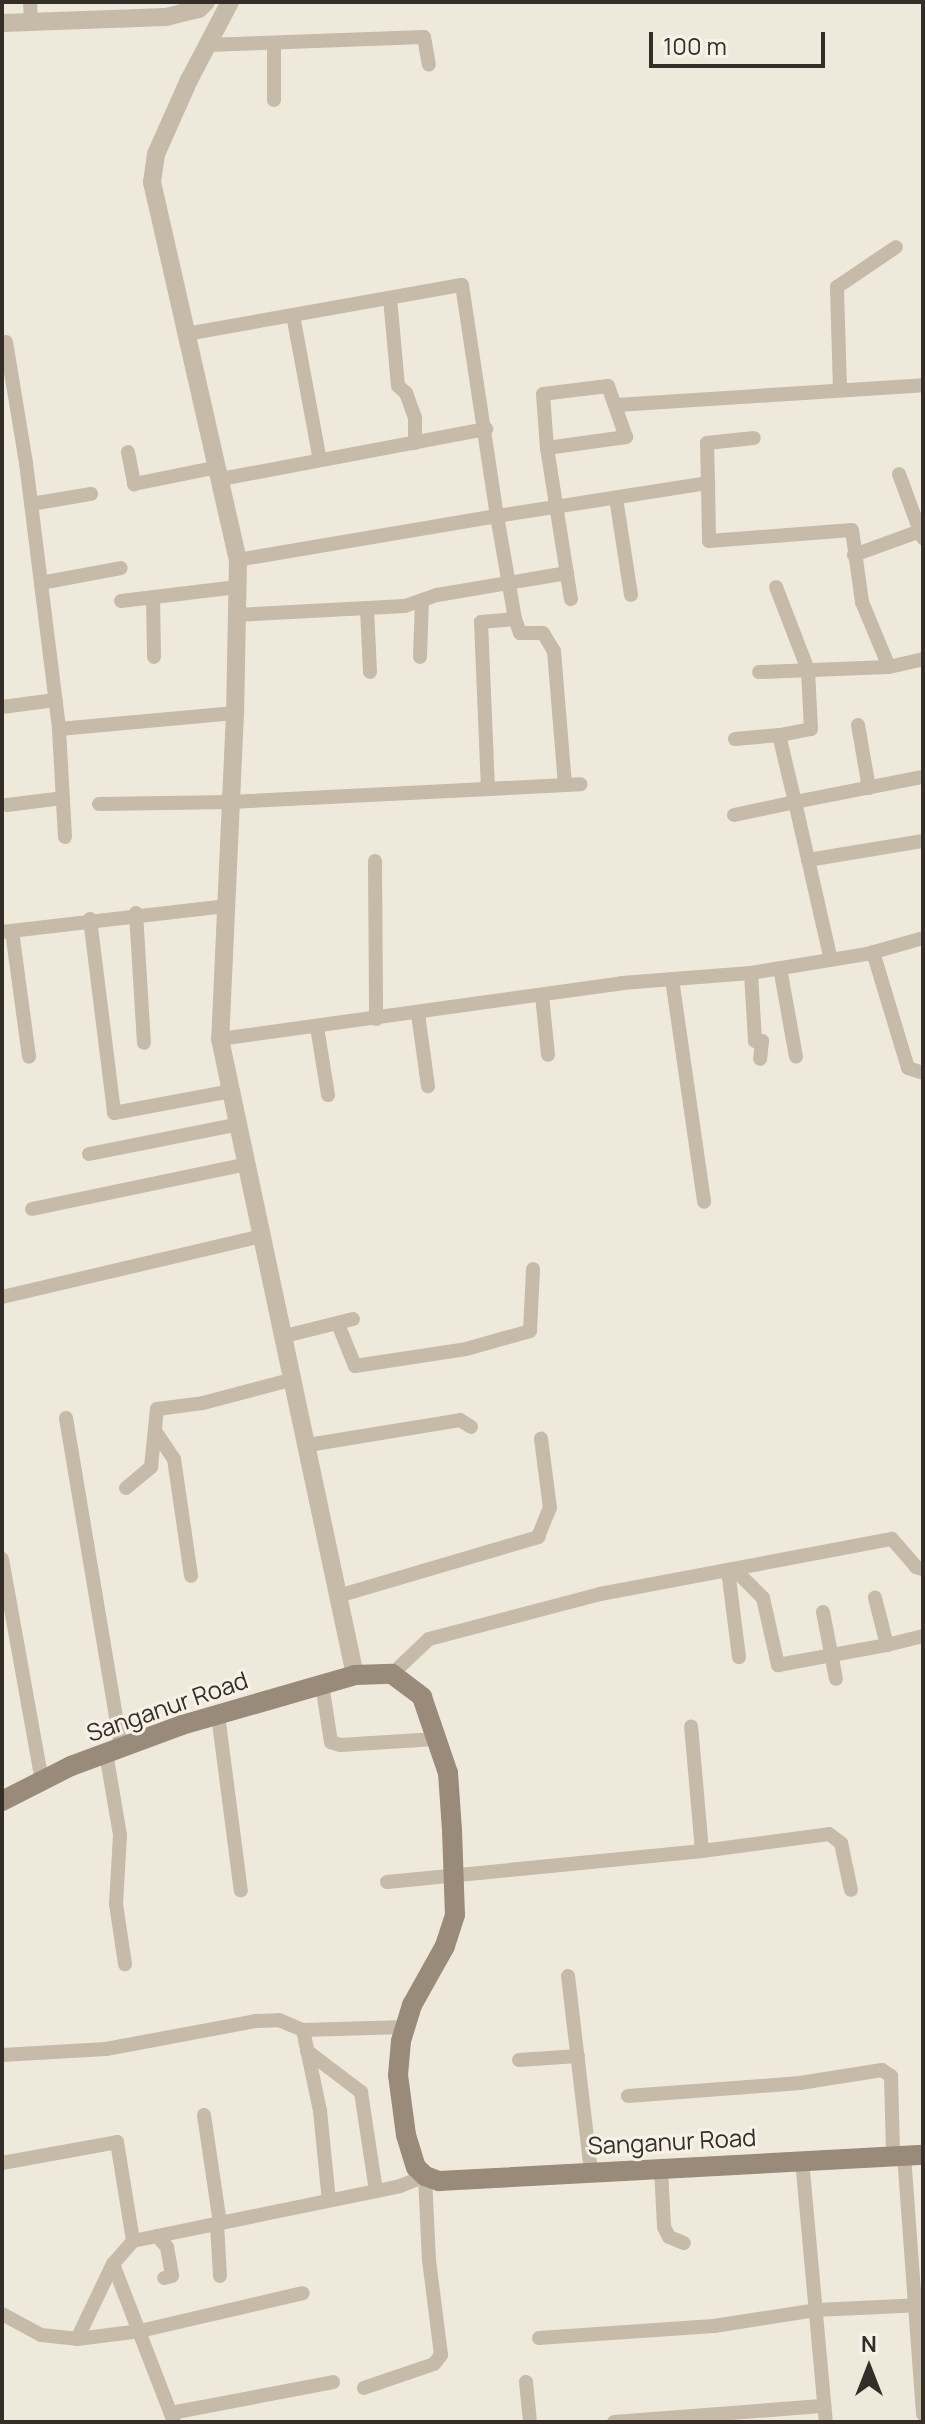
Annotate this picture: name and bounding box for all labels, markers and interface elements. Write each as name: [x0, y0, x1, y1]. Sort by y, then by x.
scale bar: [653, 16, 829, 66]
text: 100 m: [663, 29, 727, 62]
street label: Sanganur Road: [83, 1665, 251, 1747]
street label: Sanganur Road: [587, 2122, 757, 2160]
north arrow: [829, 2328, 909, 2408]
text: N: [861, 2329, 877, 2359]

